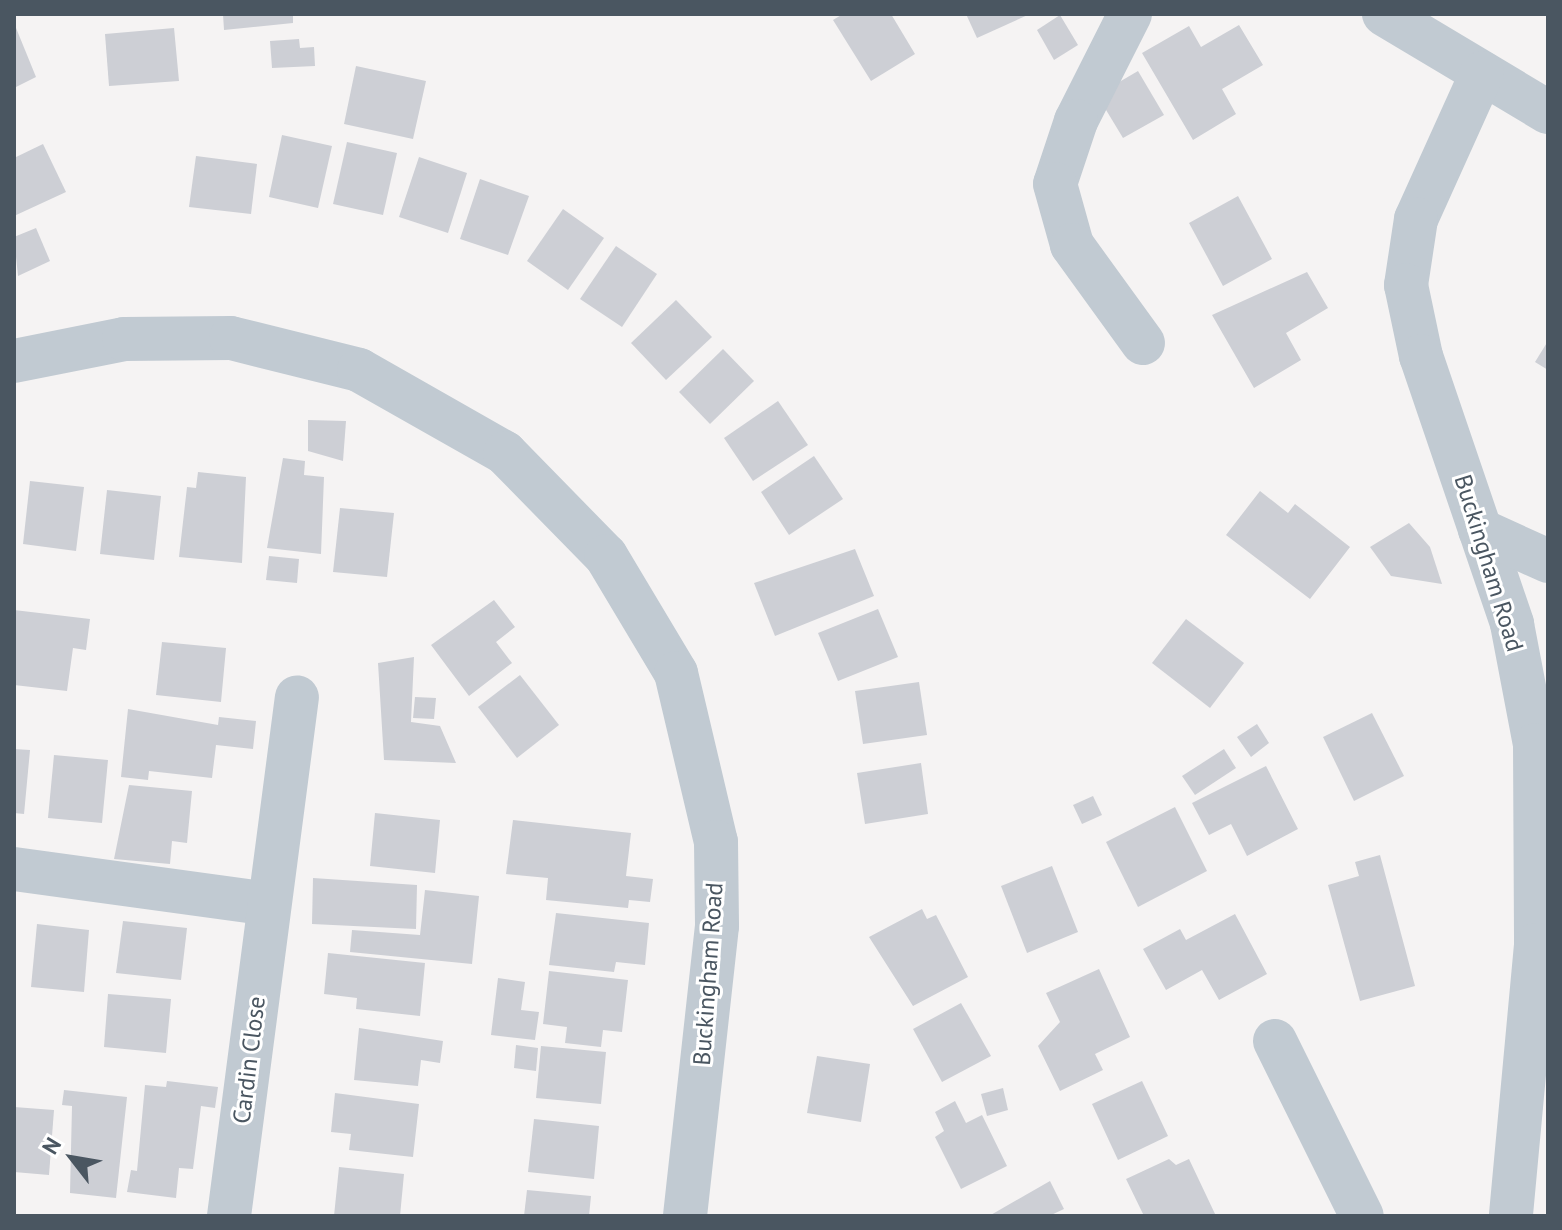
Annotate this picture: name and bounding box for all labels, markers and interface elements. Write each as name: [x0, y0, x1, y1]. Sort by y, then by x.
street label: Buckingham Road: [1448, 471, 1530, 655]
street label: Buckingham Road: [687, 881, 729, 1067]
street label: Cardin Close: [227, 995, 271, 1125]
north arrow: [32, 1118, 112, 1198]
text: N: [36, 1132, 67, 1159]

